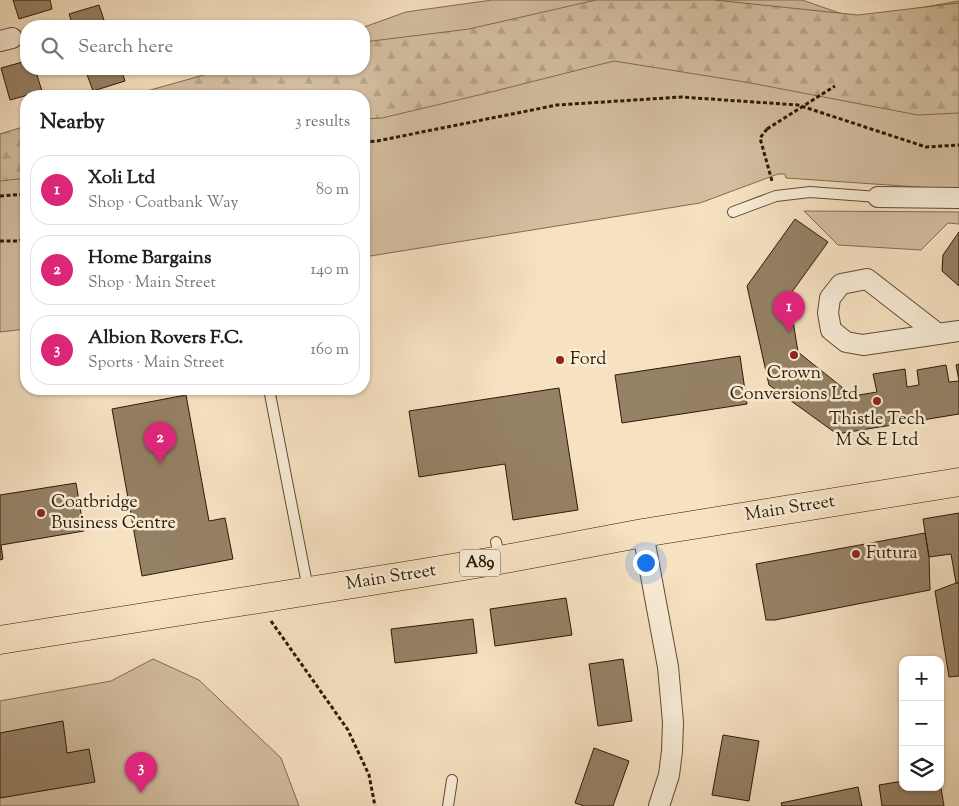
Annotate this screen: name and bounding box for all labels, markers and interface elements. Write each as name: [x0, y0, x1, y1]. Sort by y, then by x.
search box: [20, 20, 370, 75]
icon: search: [38, 34, 66, 62]
text: Search here: [78, 34, 173, 61]
text: Nearby: [40, 108, 105, 138]
text: 3 results: [295, 111, 350, 134]
text: Xoli Ltd: [88, 165, 155, 192]
text: 1: [54, 179, 60, 202]
text: 80 m: [316, 179, 349, 202]
text: Shop · Coatbank Way: [88, 192, 238, 215]
text: Home Bargains: [88, 245, 212, 272]
text: 2: [53, 259, 61, 282]
text: 140 m: [311, 259, 349, 282]
text: Shop · Main Street: [88, 272, 216, 295]
pin: 1: [773, 291, 805, 332]
text: Albion Rovers F.C.: [88, 325, 243, 352]
text: 3: [54, 339, 60, 362]
text: 160 m: [311, 339, 349, 362]
place label: Ford: [570, 347, 606, 373]
marker: Crown Conversions Ltd: [788, 349, 800, 361]
text: Sports · Main Street: [88, 352, 225, 375]
marker: Ford: [554, 354, 566, 366]
place label: Crown Conversions Ltd: [730, 361, 858, 408]
marker: Thistle Tech M & E Ltd: [871, 395, 883, 407]
place label: Thistle Tech M & E Ltd: [829, 407, 926, 454]
pin: 2: [144, 422, 176, 463]
street label: Main Street: [743, 489, 837, 529]
place label: Coatbridge Business Centre: [51, 490, 176, 537]
marker: Coatbridge Business Centre: [35, 507, 47, 519]
place label: Futura: [866, 541, 918, 567]
marker: Futura: [850, 548, 862, 560]
road number: A89: [460, 550, 500, 576]
your location: [633, 550, 659, 576]
street label: Main Street: [344, 558, 438, 598]
map controls: [899, 656, 944, 791]
button: +: [899, 656, 944, 701]
button: −: [899, 701, 944, 746]
button: layers: [899, 746, 944, 791]
pin: 3: [125, 752, 157, 793]

